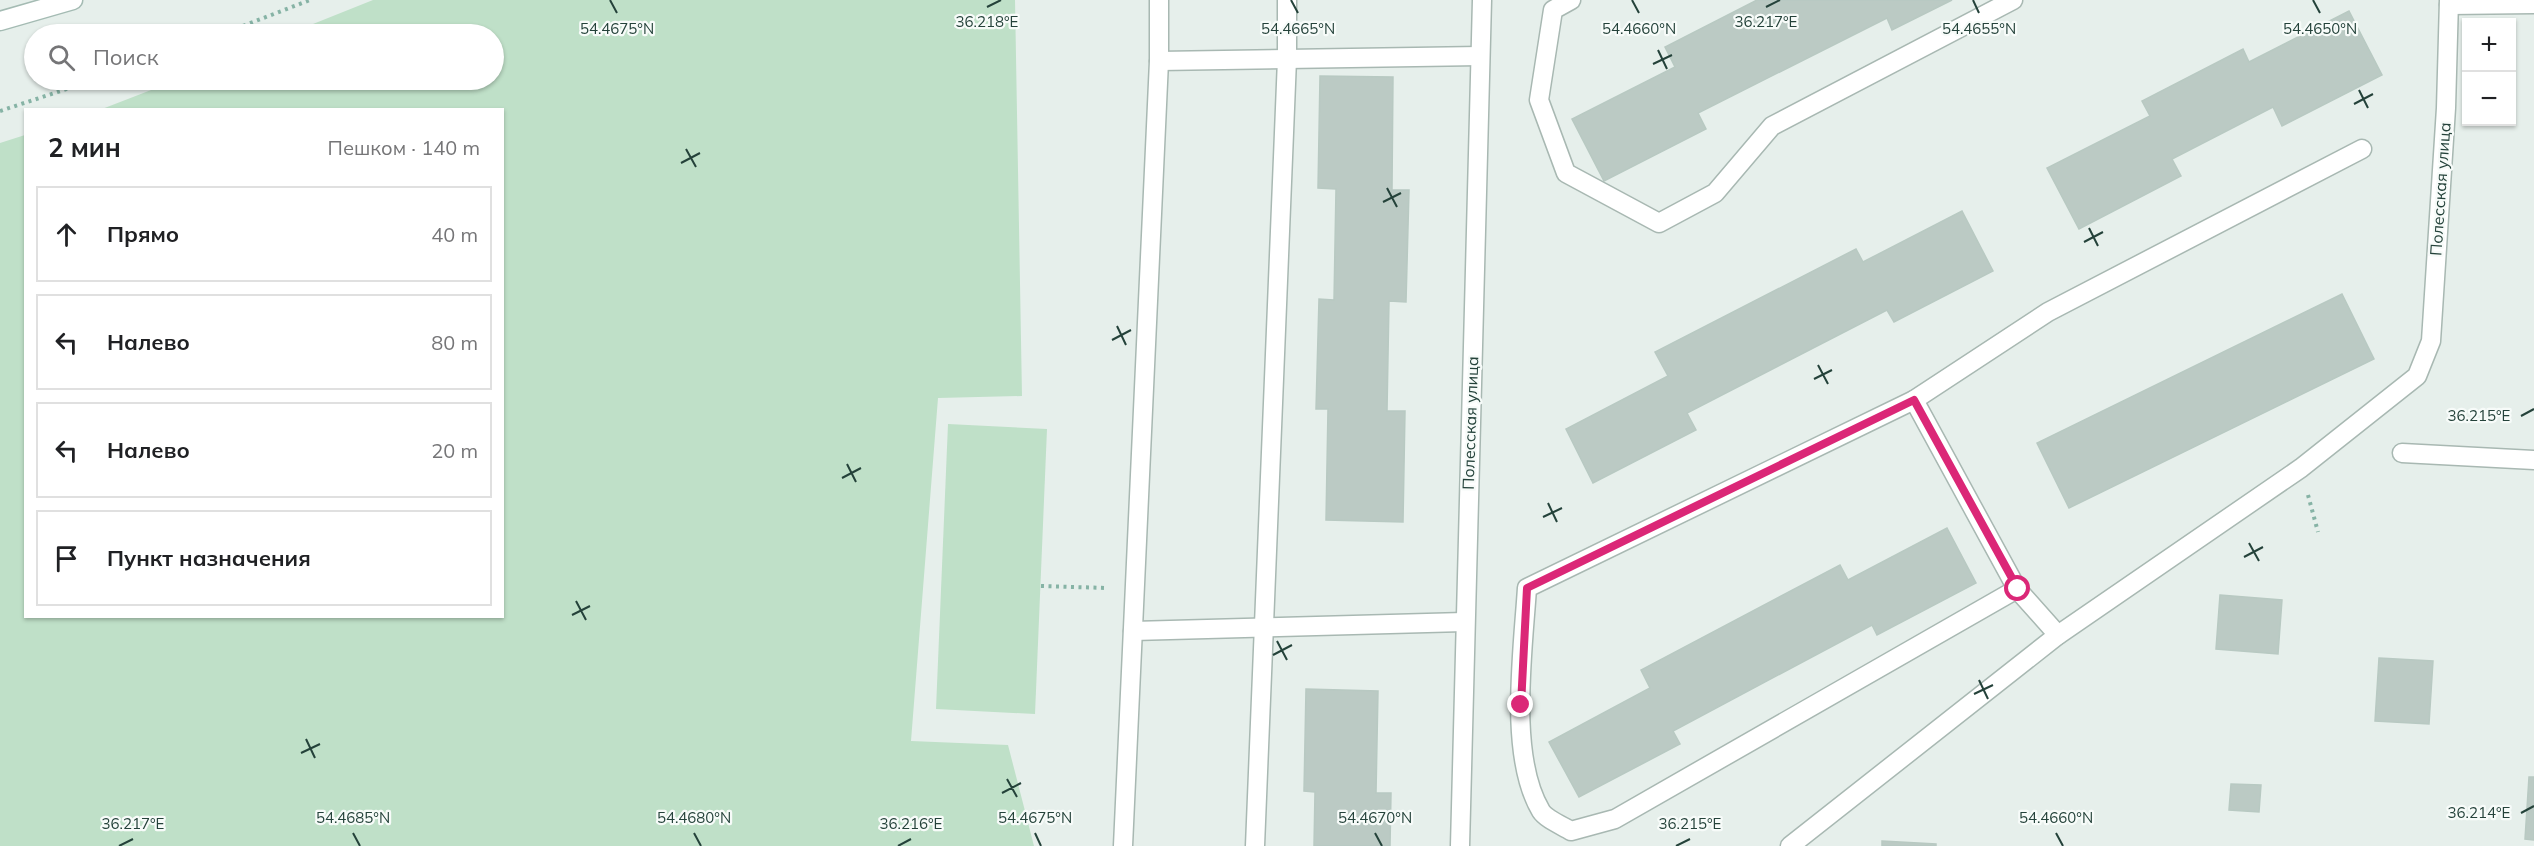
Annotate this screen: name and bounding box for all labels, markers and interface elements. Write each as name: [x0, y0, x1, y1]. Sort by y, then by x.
text: 36.218°E: [956, 12, 1019, 31]
text: 36.217°E: [1735, 12, 1798, 31]
map controls: [2462, 18, 2516, 126]
button: +: [2462, 18, 2516, 72]
text: 54.4675°N: [580, 19, 654, 38]
text: 54.4665°N: [1261, 19, 1335, 38]
text: 54.4660°N: [1602, 19, 1676, 38]
text: 54.4655°N: [1942, 19, 2016, 38]
text: 54.4650°N: [2283, 19, 2357, 38]
search box: [24, 24, 504, 90]
icon: search: [45, 41, 78, 74]
text: Поиск: [93, 43, 159, 71]
button: −: [2462, 72, 2516, 126]
street label: Полесская улица: [2425, 122, 2455, 256]
text: 2 мин: [48, 131, 121, 164]
text: Пешком · 140 m: [328, 135, 480, 160]
icon: ahead: [50, 218, 83, 251]
text: Прямо: [107, 220, 179, 248]
text: 40 m: [431, 222, 478, 247]
icon: left: [50, 326, 83, 359]
text: Налево: [107, 328, 190, 356]
text: 80 m: [431, 330, 478, 355]
street label: Полесская улица: [1458, 356, 1482, 490]
text: 36.215°E: [2448, 406, 2511, 425]
icon: left: [50, 434, 83, 467]
text: Налево: [107, 436, 190, 464]
text: 20 m: [431, 438, 478, 463]
icon: arrive: [50, 542, 83, 575]
text: Пункт назначения: [107, 544, 311, 572]
route start: [2004, 575, 2030, 601]
route end: [1507, 691, 1533, 717]
text: 36.214°E: [2448, 803, 2511, 822]
text: 54.4685°N: [316, 808, 390, 827]
text: 54.4680°N: [657, 808, 731, 827]
text: 54.4675°N: [998, 808, 1072, 827]
text: 54.4670°N: [1338, 808, 1412, 827]
text: 54.4660°N: [2019, 808, 2093, 827]
text: 36.217°E: [102, 814, 165, 833]
text: 36.216°E: [880, 814, 943, 833]
text: 36.215°E: [1659, 814, 1722, 833]

